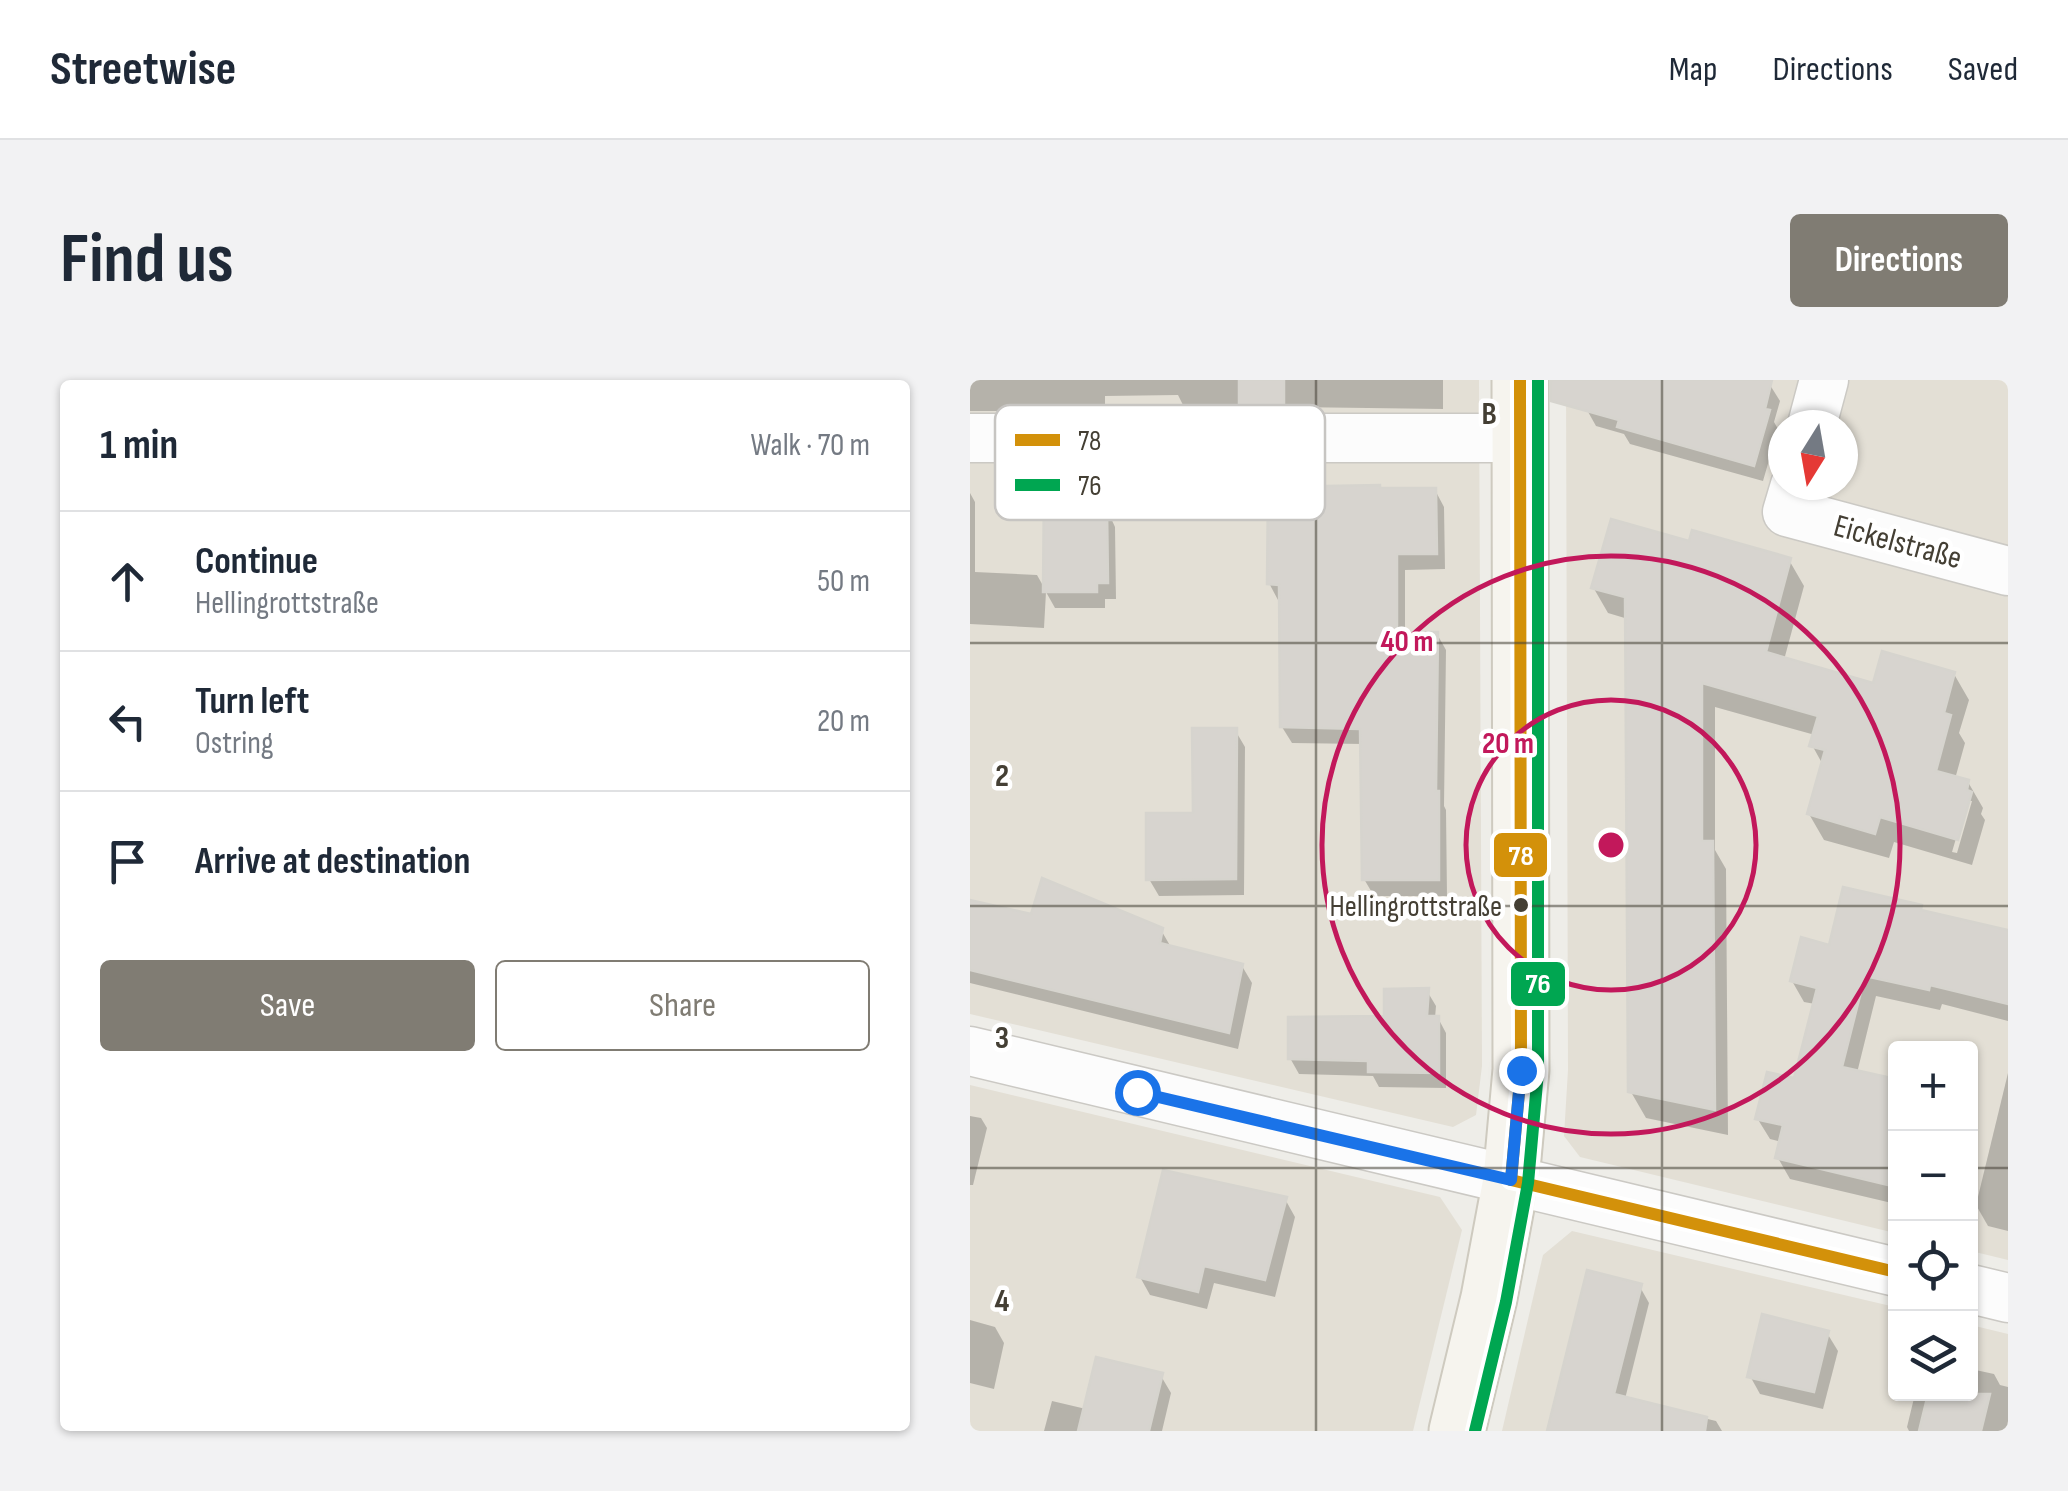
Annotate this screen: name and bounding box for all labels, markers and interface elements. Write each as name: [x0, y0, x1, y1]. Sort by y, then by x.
text: Streetwise: [50, 41, 236, 98]
text: Map: [1669, 48, 1718, 91]
text: Directions: [1773, 48, 1893, 91]
text: Saved: [1948, 48, 2018, 91]
button: Directions: [1790, 214, 2008, 307]
text: Find us: [60, 218, 234, 302]
text: B: [1481, 395, 1497, 434]
legend: [995, 405, 1325, 520]
north arrow: [1768, 410, 1858, 500]
text: 1 min: [100, 420, 178, 471]
text: 78: [1078, 425, 1101, 458]
text: Walk · 70 m: [750, 426, 870, 465]
text: 76: [1078, 470, 1101, 503]
street label: Eickelstraße: [1829, 507, 1966, 578]
text: Continue: [195, 539, 318, 584]
icon: ahead: [100, 554, 155, 609]
text: 50 m: [817, 562, 870, 601]
text: Hellingrottstraße: [195, 584, 379, 623]
text: 40 m: [1381, 624, 1433, 660]
text: Turn left: [195, 679, 309, 724]
icon: left: [100, 694, 155, 749]
text: 20 m: [817, 702, 870, 741]
text: Ostring: [195, 724, 274, 763]
text: 20 m: [1482, 726, 1534, 762]
text: 2: [995, 757, 1009, 796]
centre of rings: [1593, 827, 1629, 863]
line badge: 78: [1492, 831, 1549, 879]
icon: arrive: [100, 834, 155, 889]
text: Arrive at destination: [195, 839, 470, 884]
text: 78: [1508, 840, 1534, 873]
place label: Hellingrottstraße: [1330, 889, 1502, 925]
marker: Hellingrottstraße: [1511, 895, 1531, 915]
button: Save: [100, 960, 475, 1051]
button: Share: [495, 960, 870, 1051]
line badge: 76: [1509, 960, 1567, 1008]
text: 76: [1525, 968, 1551, 1001]
text: 3: [995, 1019, 1009, 1058]
map controls: [1888, 1041, 1978, 1401]
button: +: [1888, 1041, 1978, 1131]
route end: [1499, 1048, 1545, 1094]
route start: [1115, 1070, 1161, 1116]
button: −: [1888, 1131, 1978, 1221]
button: locate: [1888, 1221, 1978, 1311]
text: 4: [995, 1282, 1010, 1321]
button: layers: [1888, 1311, 1978, 1401]

